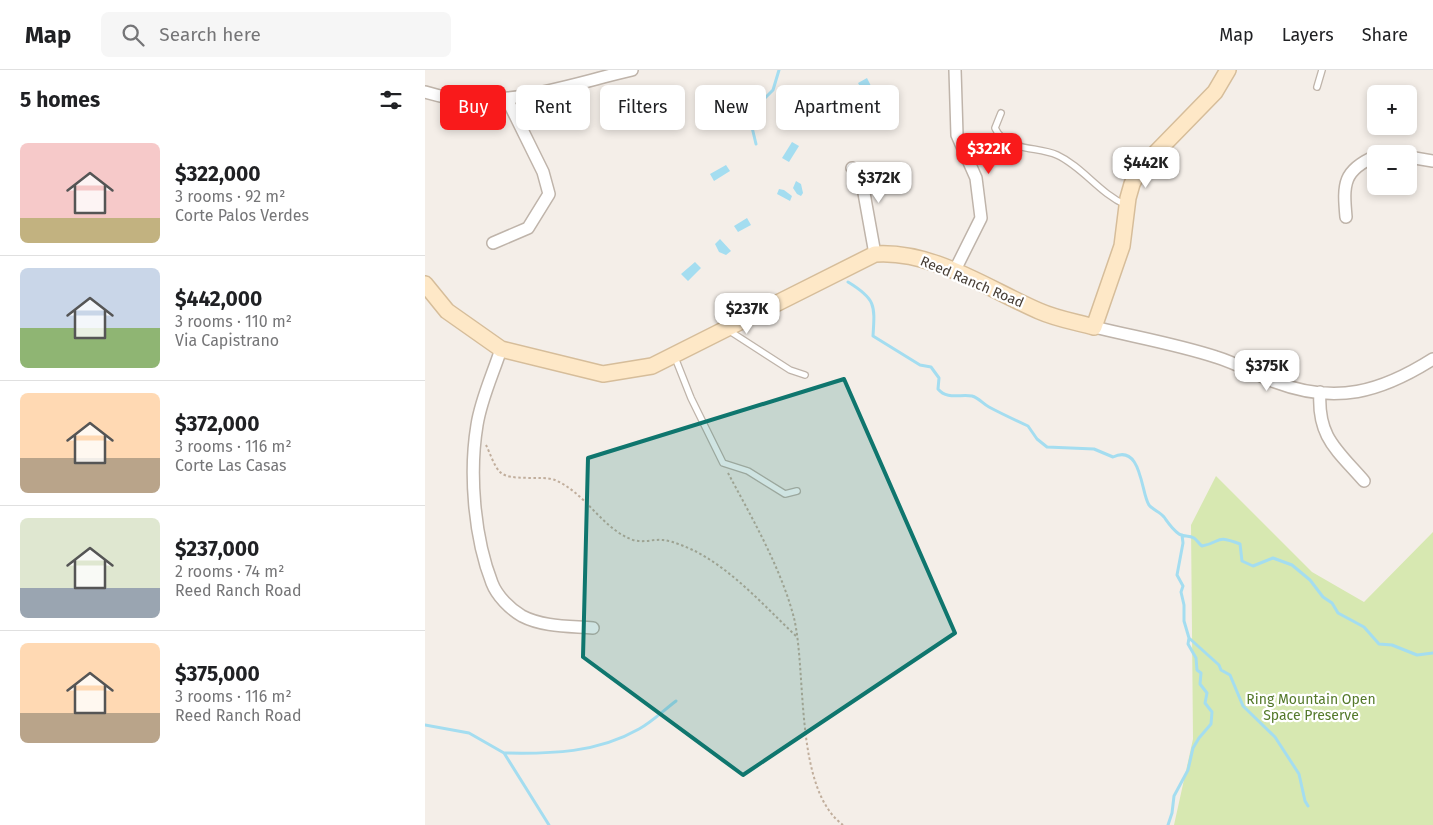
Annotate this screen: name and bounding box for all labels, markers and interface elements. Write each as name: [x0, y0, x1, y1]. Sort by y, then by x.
search box: [101, 12, 451, 57]
text: Map: [25, 21, 71, 49]
icon: search: [119, 21, 147, 49]
text: Search here: [159, 23, 261, 46]
text: Map: [1219, 24, 1254, 46]
text: Layers: [1282, 24, 1334, 46]
text: Share: [1362, 24, 1408, 46]
chip: Buy: [440, 85, 506, 130]
chip: Rent: [516, 85, 590, 130]
chip: Filters: [600, 85, 685, 130]
chip: New: [695, 85, 766, 130]
chip: Apartment: [776, 85, 899, 130]
map controls: [1367, 85, 1417, 195]
button: +: [1367, 85, 1417, 135]
icon: filters: [377, 86, 405, 114]
text: 5 homes: [20, 87, 100, 113]
pin: $322K: [954, 132, 1024, 175]
text: $322K: [967, 139, 1011, 158]
button: −: [1367, 145, 1417, 195]
pin: $442K: [1111, 146, 1181, 189]
text: $442K: [1124, 153, 1168, 172]
text: $322,000: [175, 161, 261, 187]
pin: $372K: [844, 162, 914, 204]
icon: home: [60, 163, 120, 223]
text: $372K: [858, 168, 900, 187]
text: 3 rooms · 92 m²: [175, 187, 285, 206]
text: Corte Palos Verdes: [175, 206, 309, 225]
street label: Reed Ranch Road: [918, 253, 1026, 311]
text: $442,000: [175, 286, 262, 312]
icon: home: [60, 288, 120, 348]
pin: $237K: [712, 292, 782, 335]
text: $237K: [726, 299, 768, 318]
text: 3 rooms · 110 m²: [175, 312, 292, 331]
text: Via Capistrano: [175, 331, 279, 350]
pin: $375K: [1232, 350, 1302, 392]
text: $375K: [1245, 356, 1289, 375]
text: $372,000: [175, 411, 259, 437]
icon: home: [60, 413, 120, 473]
text: 3 rooms · 116 m²: [175, 437, 292, 456]
text: Corte Las Casas: [175, 456, 286, 475]
text: $237,000: [175, 536, 259, 562]
icon: home: [60, 538, 120, 598]
text: 2 rooms · 74 m²: [175, 562, 284, 581]
text: Reed Ranch Road: [175, 581, 301, 600]
text: $375,000: [175, 661, 260, 687]
icon: home: [60, 663, 120, 723]
text: 3 rooms · 116 m²: [175, 687, 292, 706]
park label: Ring Mountain Open Space Preserve: [1246, 691, 1376, 724]
text: Reed Ranch Road: [175, 706, 301, 725]

